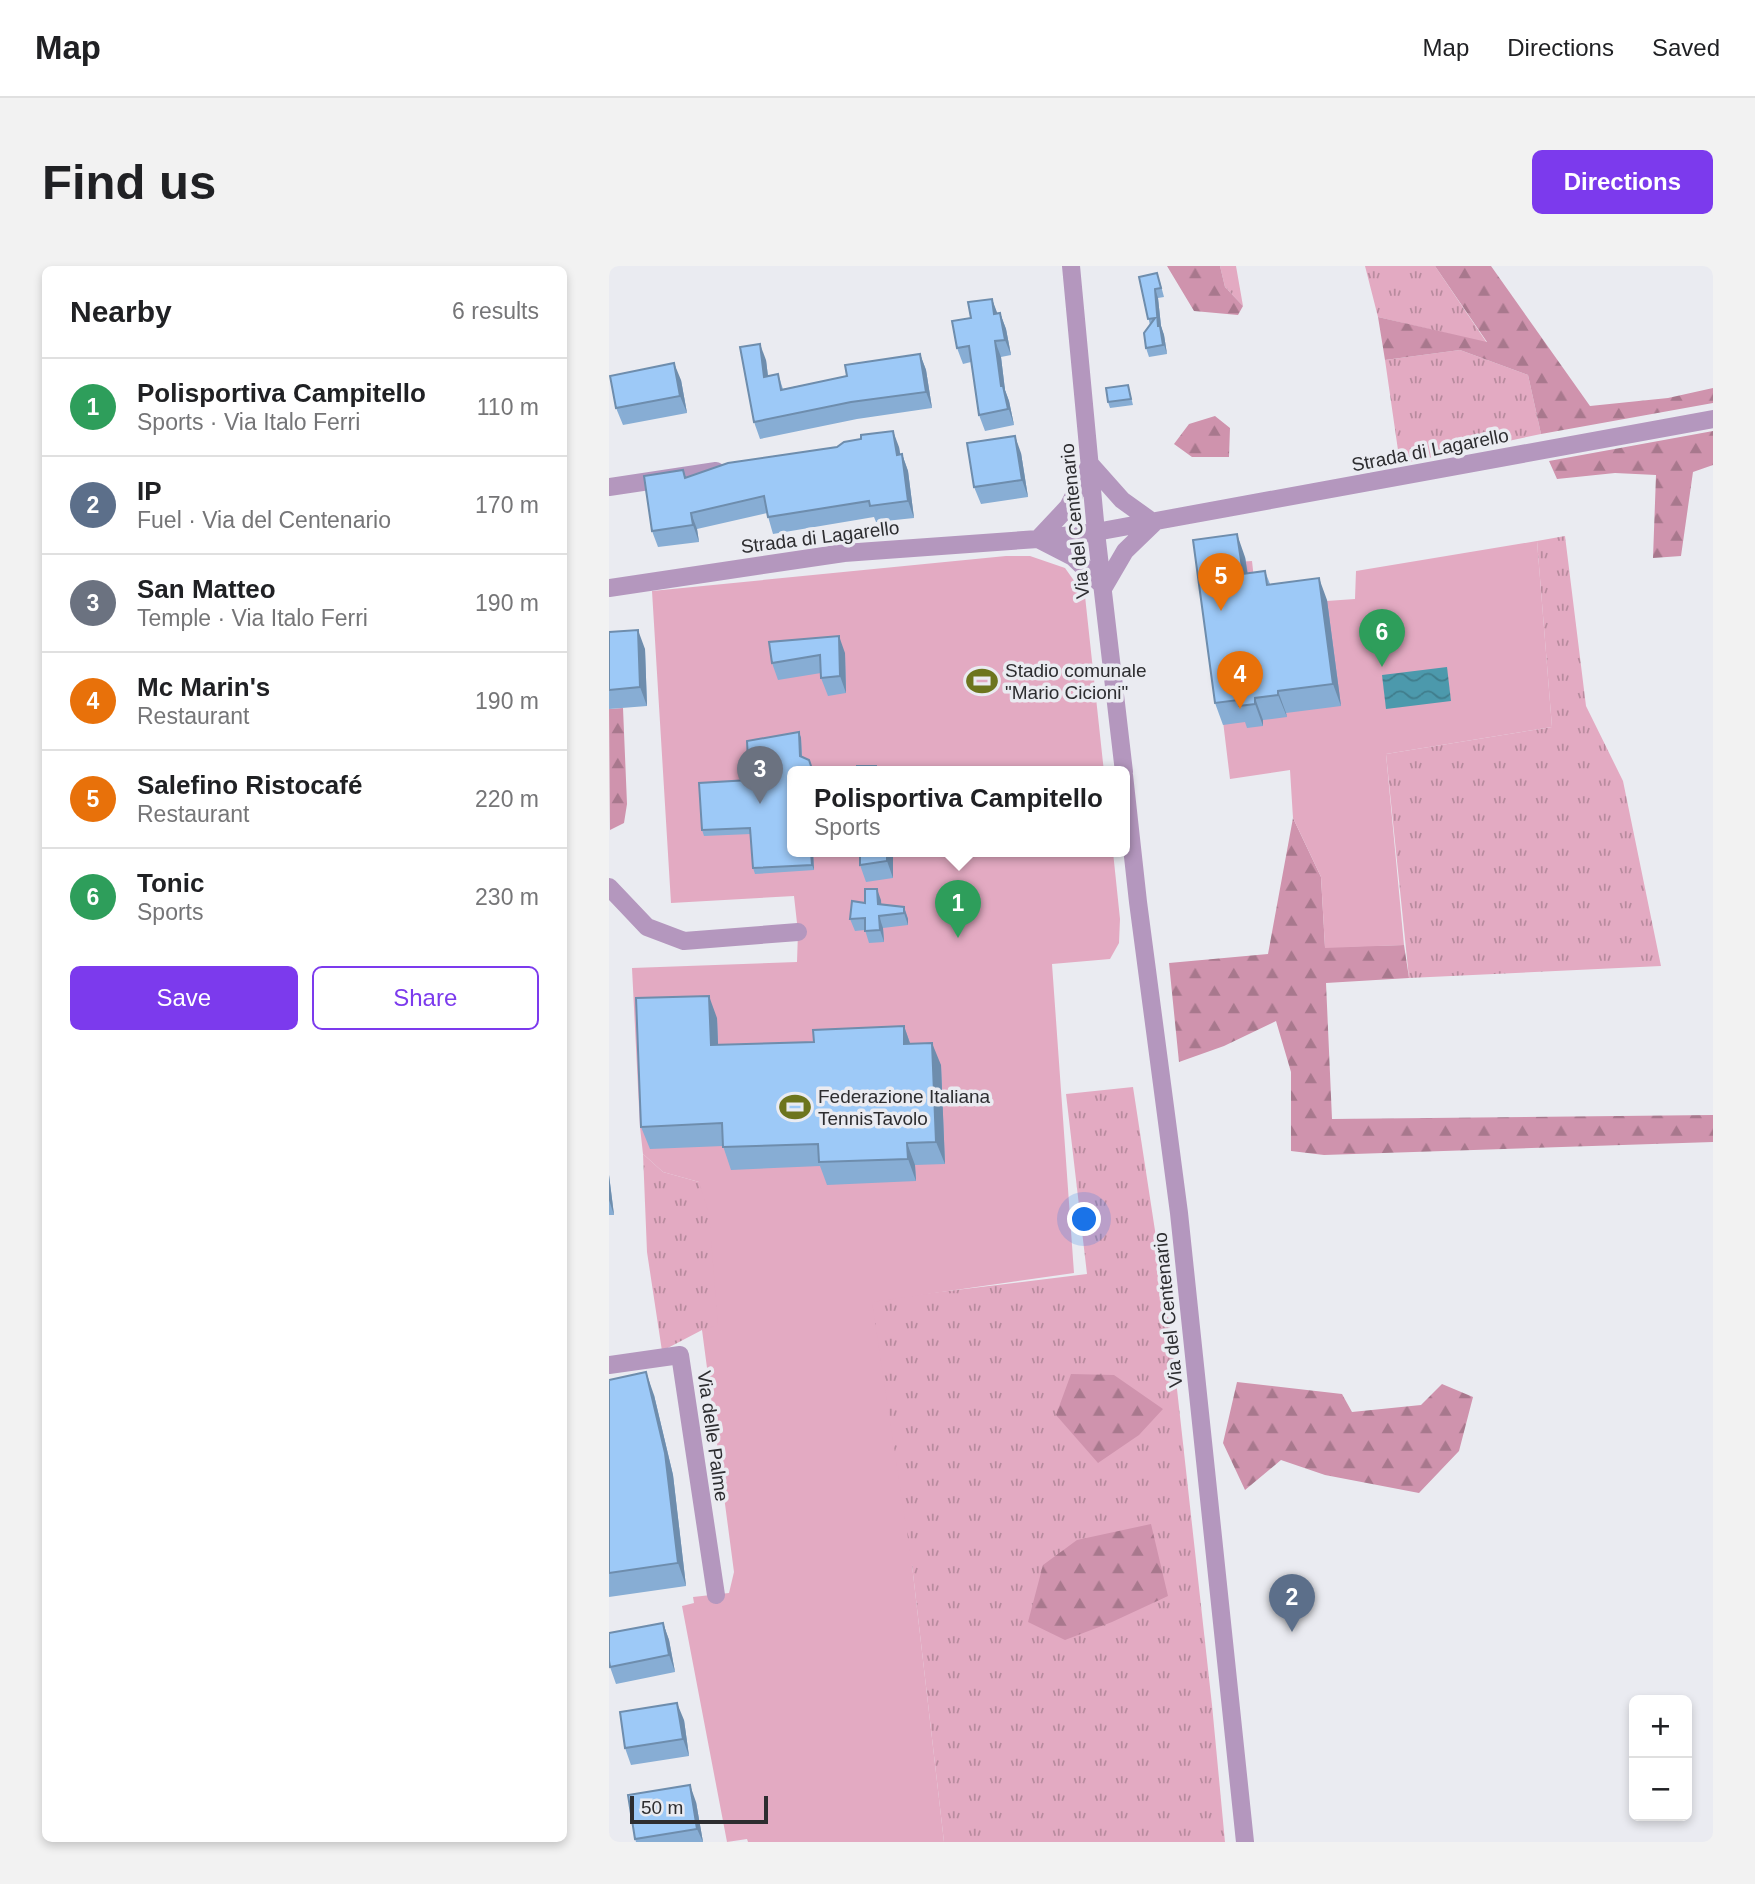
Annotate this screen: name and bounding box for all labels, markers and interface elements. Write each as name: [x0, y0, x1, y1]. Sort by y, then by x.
text: Map: [35, 29, 101, 66]
text: Map: [1423, 34, 1469, 61]
text: Directions: [1507, 34, 1614, 61]
text: Saved: [1652, 34, 1720, 61]
button: Directions: [1532, 150, 1713, 214]
text: Find us: [42, 155, 216, 209]
text: Nearby: [70, 295, 172, 328]
text: 6 results: [452, 298, 539, 324]
text: Polisportiva Campitello: [137, 378, 426, 408]
text: 1: [87, 394, 99, 420]
text: 110 m: [477, 394, 539, 420]
text: Sports · Via Italo Ferri: [137, 409, 360, 435]
street label: Strada di Lagarello: [1350, 424, 1510, 476]
street label: Via del Centenario: [1056, 442, 1094, 600]
text: IP: [137, 476, 162, 506]
text: 2: [87, 492, 99, 518]
text: 170 m: [475, 492, 539, 518]
text: Fuel · Via del Centenario: [137, 507, 391, 533]
street label: Strada di Lagarello: [740, 517, 900, 557]
pin: 5: [1198, 553, 1244, 611]
text: San Matteo: [137, 574, 276, 604]
text: 3: [87, 590, 99, 616]
text: 190 m: [475, 590, 539, 616]
text: Temple · Via Italo Ferri: [137, 605, 368, 631]
pin: 6: [1359, 609, 1405, 667]
pin: 4: [1217, 651, 1263, 709]
place label: Stadio comunale "Mario Cicioni": [1005, 660, 1147, 703]
sports icon: Stadio comunale "Mario Cicioni": [965, 664, 999, 698]
text: Mc Marin's: [137, 672, 270, 702]
text: 4: [87, 688, 99, 714]
text: 190 m: [475, 688, 539, 714]
text: Restaurant: [137, 703, 250, 729]
pin: 3: [737, 746, 783, 804]
popup: [787, 766, 1130, 857]
text: Salefino Ristocafé: [137, 770, 362, 800]
text: Polisportiva Campitello: [814, 783, 1103, 813]
text: 5: [87, 786, 99, 812]
text: 220 m: [475, 786, 539, 812]
text: Restaurant: [137, 801, 250, 827]
text: Sports: [814, 814, 881, 840]
text: Tonic: [137, 868, 204, 898]
pin: 1: [935, 880, 981, 938]
text: 6: [87, 884, 99, 910]
text: 230 m: [475, 884, 539, 910]
text: Sports: [137, 899, 203, 925]
button: Save: [70, 966, 298, 1030]
button: Share: [312, 966, 539, 1030]
place label: Federazione Italiana TennisTavolo: [818, 1086, 991, 1129]
sports icon: Federazione Italiana TennisTavolo: [778, 1090, 812, 1124]
your location: [1067, 1202, 1101, 1236]
street label: Via del Centenario: [1149, 1231, 1187, 1389]
street label: Via delle Palme: [693, 1369, 733, 1503]
pin: 2: [1269, 1574, 1315, 1632]
map controls: [1629, 1695, 1692, 1821]
button: +: [1629, 1695, 1692, 1758]
button: −: [1629, 1758, 1692, 1821]
scale bar: [630, 1793, 768, 1825]
text: 50 m: [641, 1797, 683, 1818]

